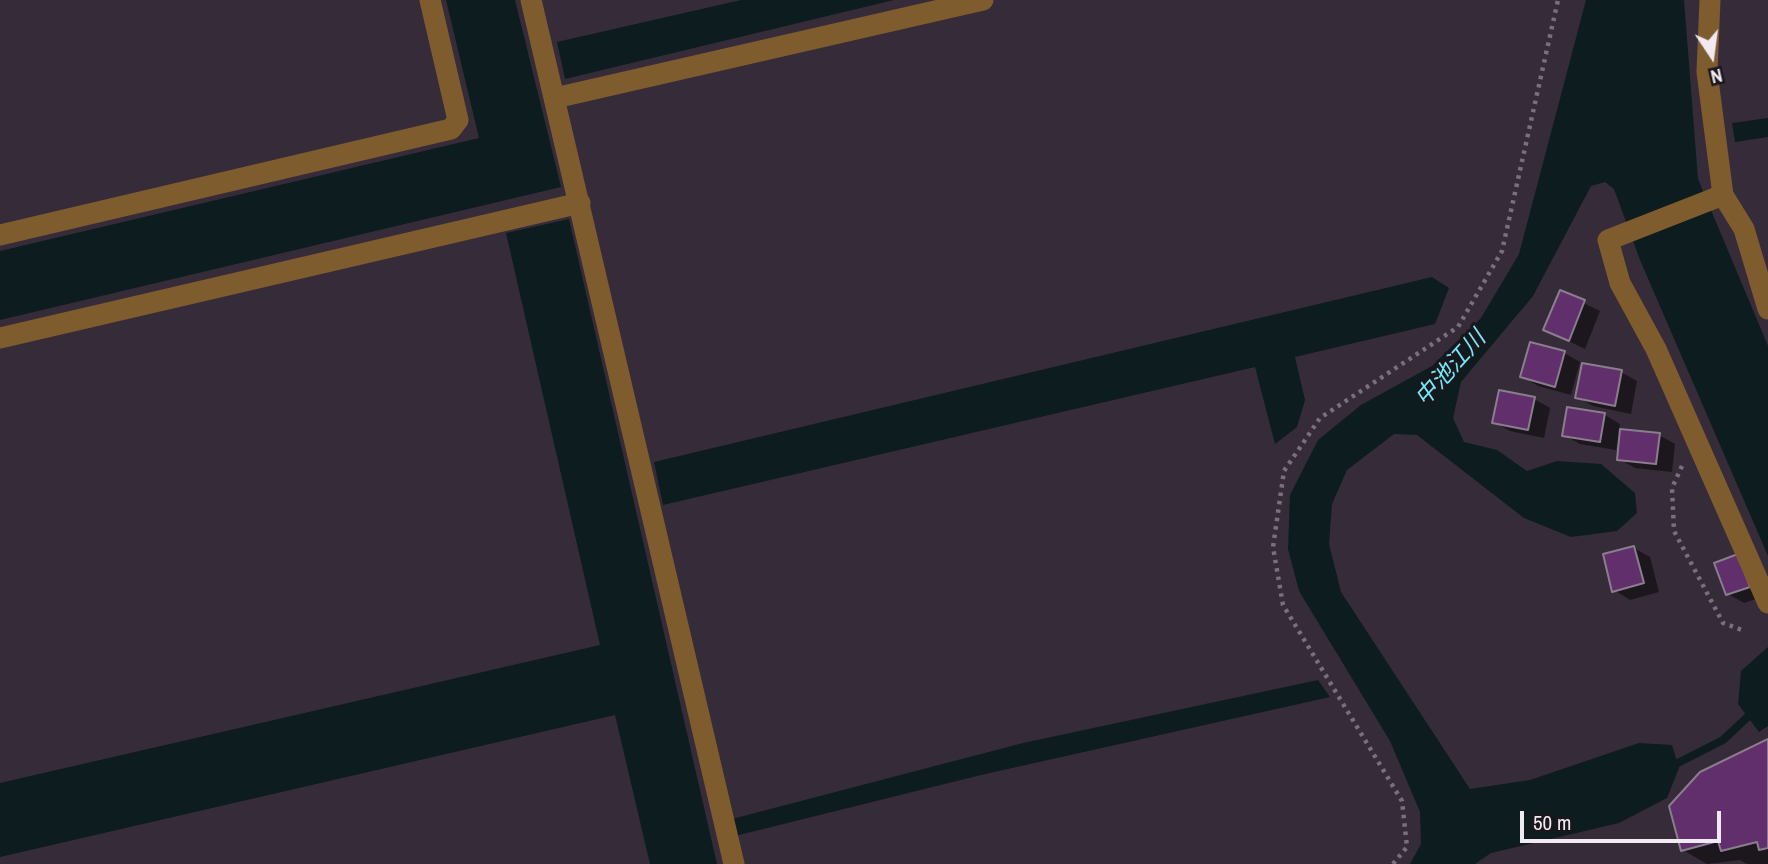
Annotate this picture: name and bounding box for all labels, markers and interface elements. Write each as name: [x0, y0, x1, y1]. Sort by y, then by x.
north arrow: [1677, 21, 1747, 91]
text: N: [1708, 63, 1725, 90]
water label: 中池江川: [1410, 326, 1492, 412]
scale bar: [1523, 798, 1724, 842]
text: 50 m: [1533, 808, 1571, 837]

